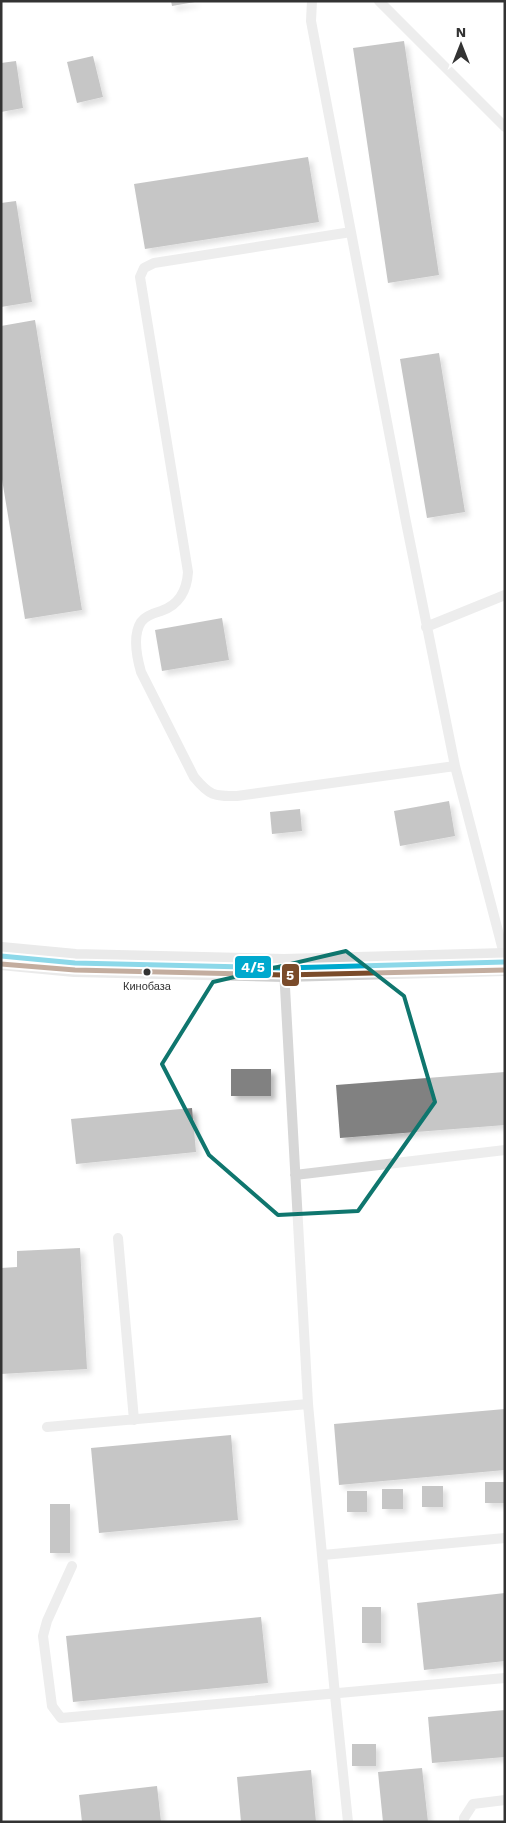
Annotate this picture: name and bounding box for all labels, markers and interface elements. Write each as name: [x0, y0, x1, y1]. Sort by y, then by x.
north arrow: [436, 20, 486, 70]
text: N: [456, 24, 466, 40]
line badge: 4/5: [234, 955, 272, 979]
text: 4/5: [241, 959, 265, 975]
line badge: 5: [281, 963, 300, 987]
marker: Кинобаза: [142, 967, 152, 977]
text: 5: [286, 967, 294, 983]
place label: Кинобаза: [123, 980, 172, 993]

